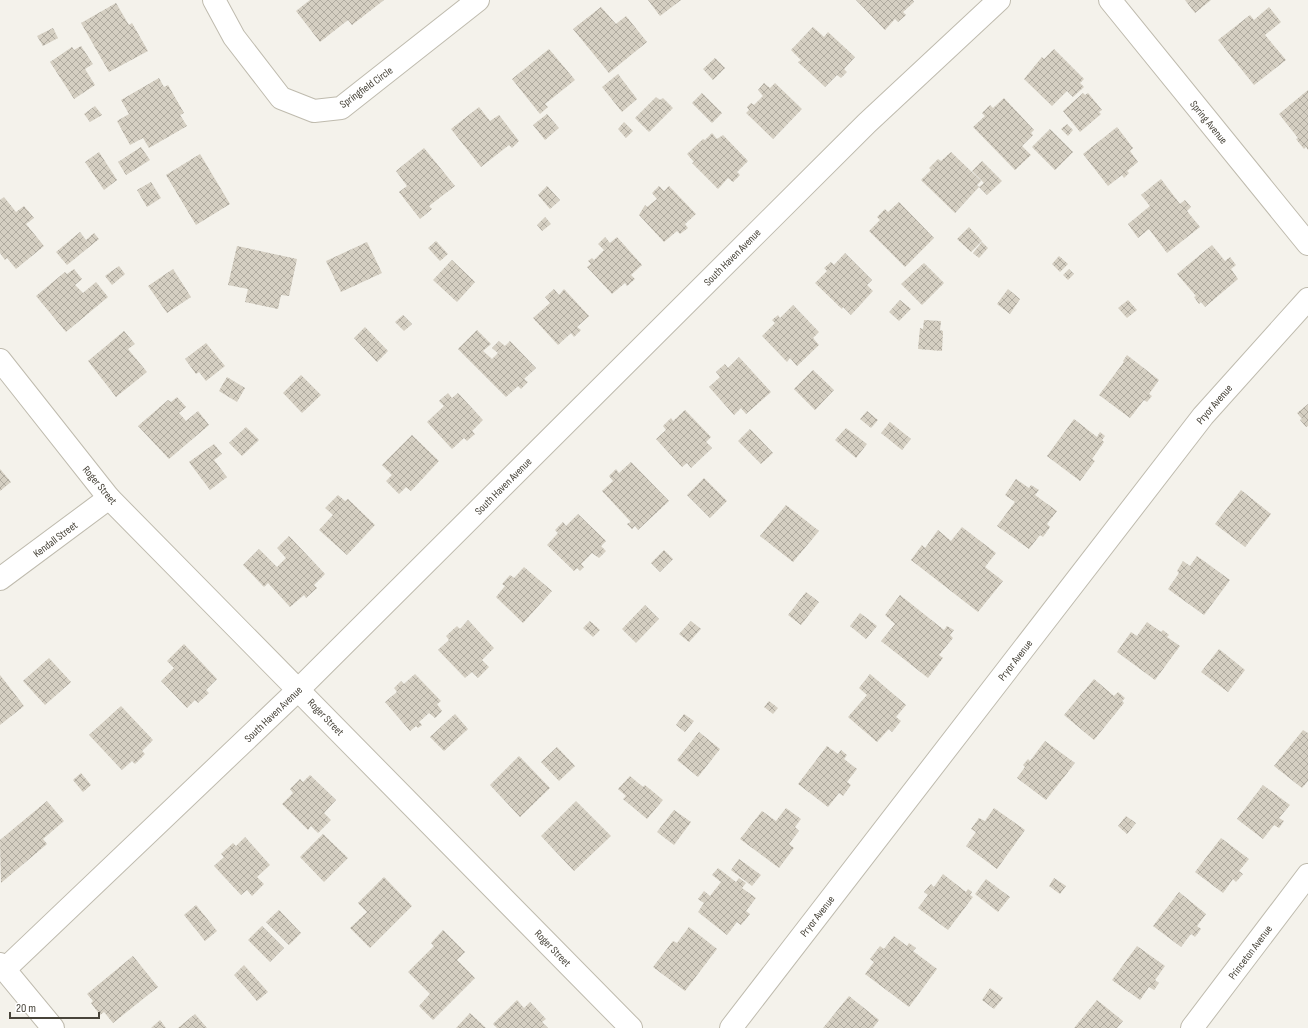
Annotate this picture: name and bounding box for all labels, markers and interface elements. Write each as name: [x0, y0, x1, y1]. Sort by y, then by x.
street label: Springfield Circle: [337, 64, 395, 111]
street label: Spring Avenue: [1187, 98, 1230, 147]
street label: South Haven Avenue: [701, 226, 764, 289]
street label: Pryor Avenue: [1194, 382, 1235, 427]
street label: South Haven Avenue: [472, 455, 535, 518]
street label: Roger Street: [80, 463, 120, 508]
street label: Kendall Street: [31, 518, 80, 560]
street label: Pryor Avenue: [995, 637, 1035, 683]
street label: South Haven Avenue: [242, 684, 305, 745]
street label: Roger Street: [305, 696, 347, 739]
street label: Pryor Avenue: [797, 893, 837, 939]
street label: Princeton Avenue: [1226, 923, 1275, 982]
street label: Roger Street: [532, 927, 574, 970]
scale bar: [10, 994, 99, 1020]
text: 20 m: [16, 1001, 36, 1016]

